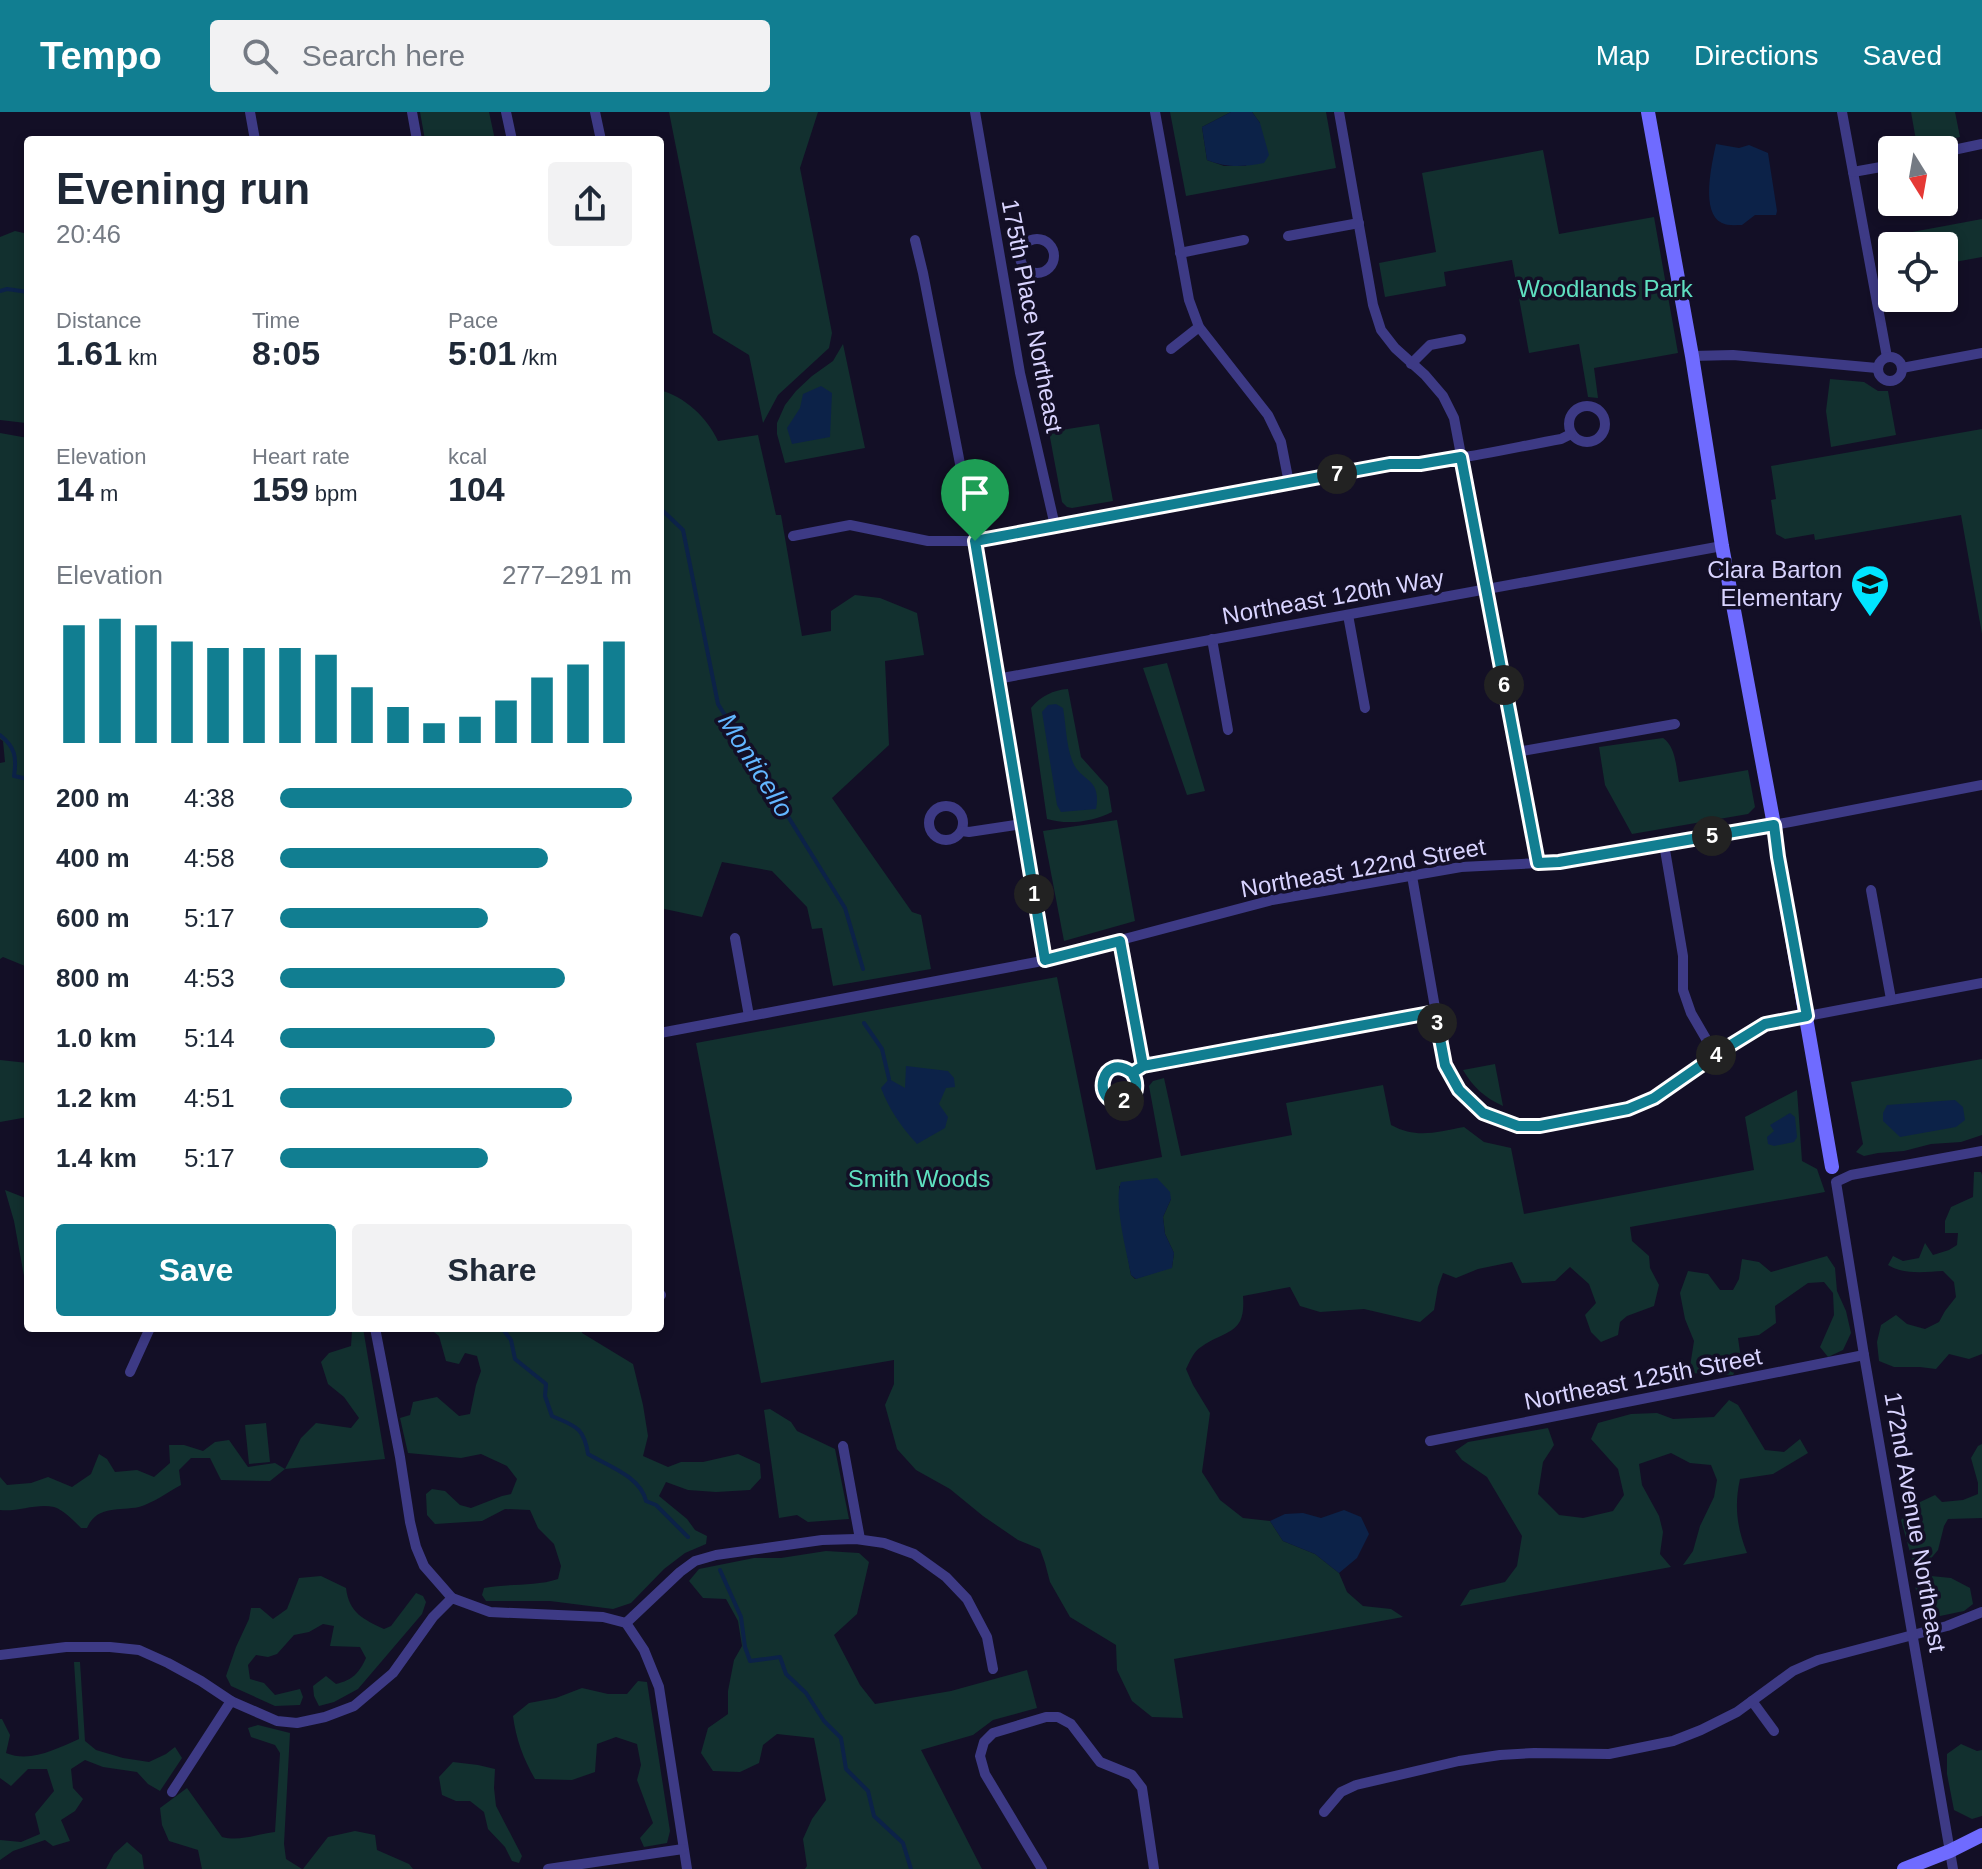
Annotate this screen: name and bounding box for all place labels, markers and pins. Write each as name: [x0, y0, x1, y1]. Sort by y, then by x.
pin: 7: [1317, 454, 1357, 494]
pin: [941, 459, 1009, 541]
place label: Clara Barton Elementary: [1707, 556, 1842, 611]
school or university icon: Clara Barton Elementary: [1849, 563, 1891, 618]
pin: 6: [1484, 665, 1524, 705]
pin: 5: [1692, 816, 1732, 856]
pin: 1: [1014, 874, 1054, 914]
pin: 3: [1417, 1003, 1457, 1043]
pin: 4: [1696, 1035, 1736, 1075]
pin: 2: [1104, 1081, 1144, 1121]

